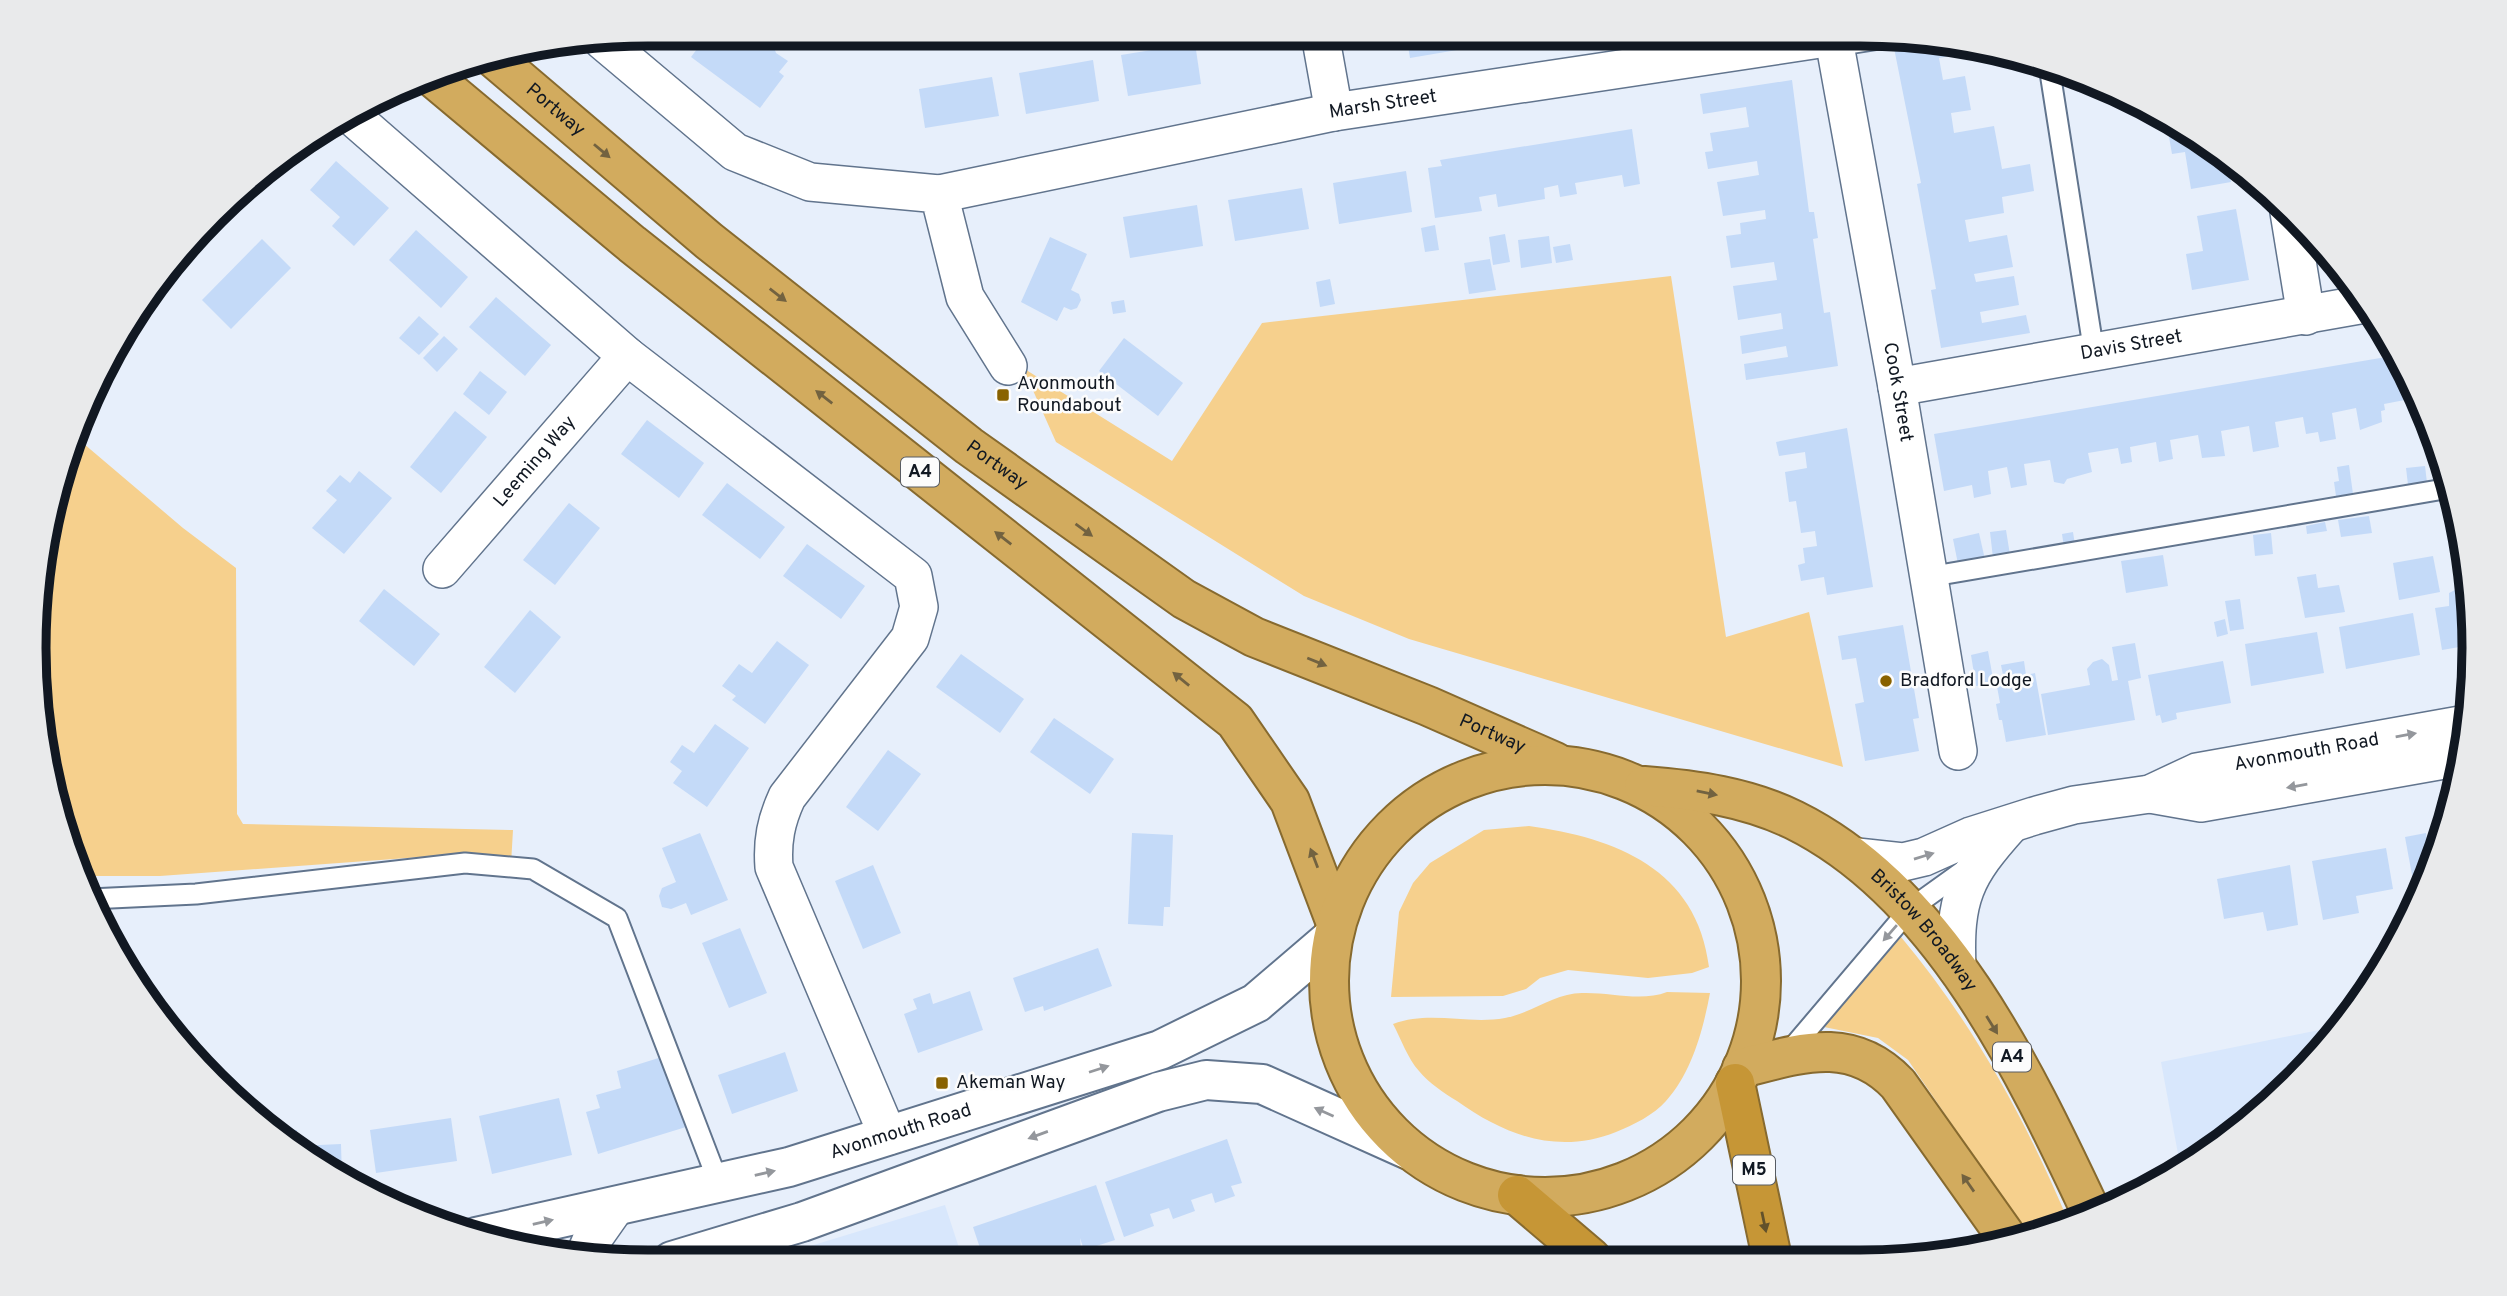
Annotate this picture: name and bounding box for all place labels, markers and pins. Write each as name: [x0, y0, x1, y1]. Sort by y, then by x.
place label: Avonmouth Roundabout: [1017, 372, 1122, 418]
marker: Avonmouth Roundabout: [995, 387, 1011, 403]
place label: Bradford Lodge: [1900, 669, 2032, 693]
marker: Bradford Lodge: [1878, 673, 1894, 689]
place label: Akeman Way: [956, 1071, 1066, 1095]
marker: Akeman Way: [934, 1075, 950, 1091]

